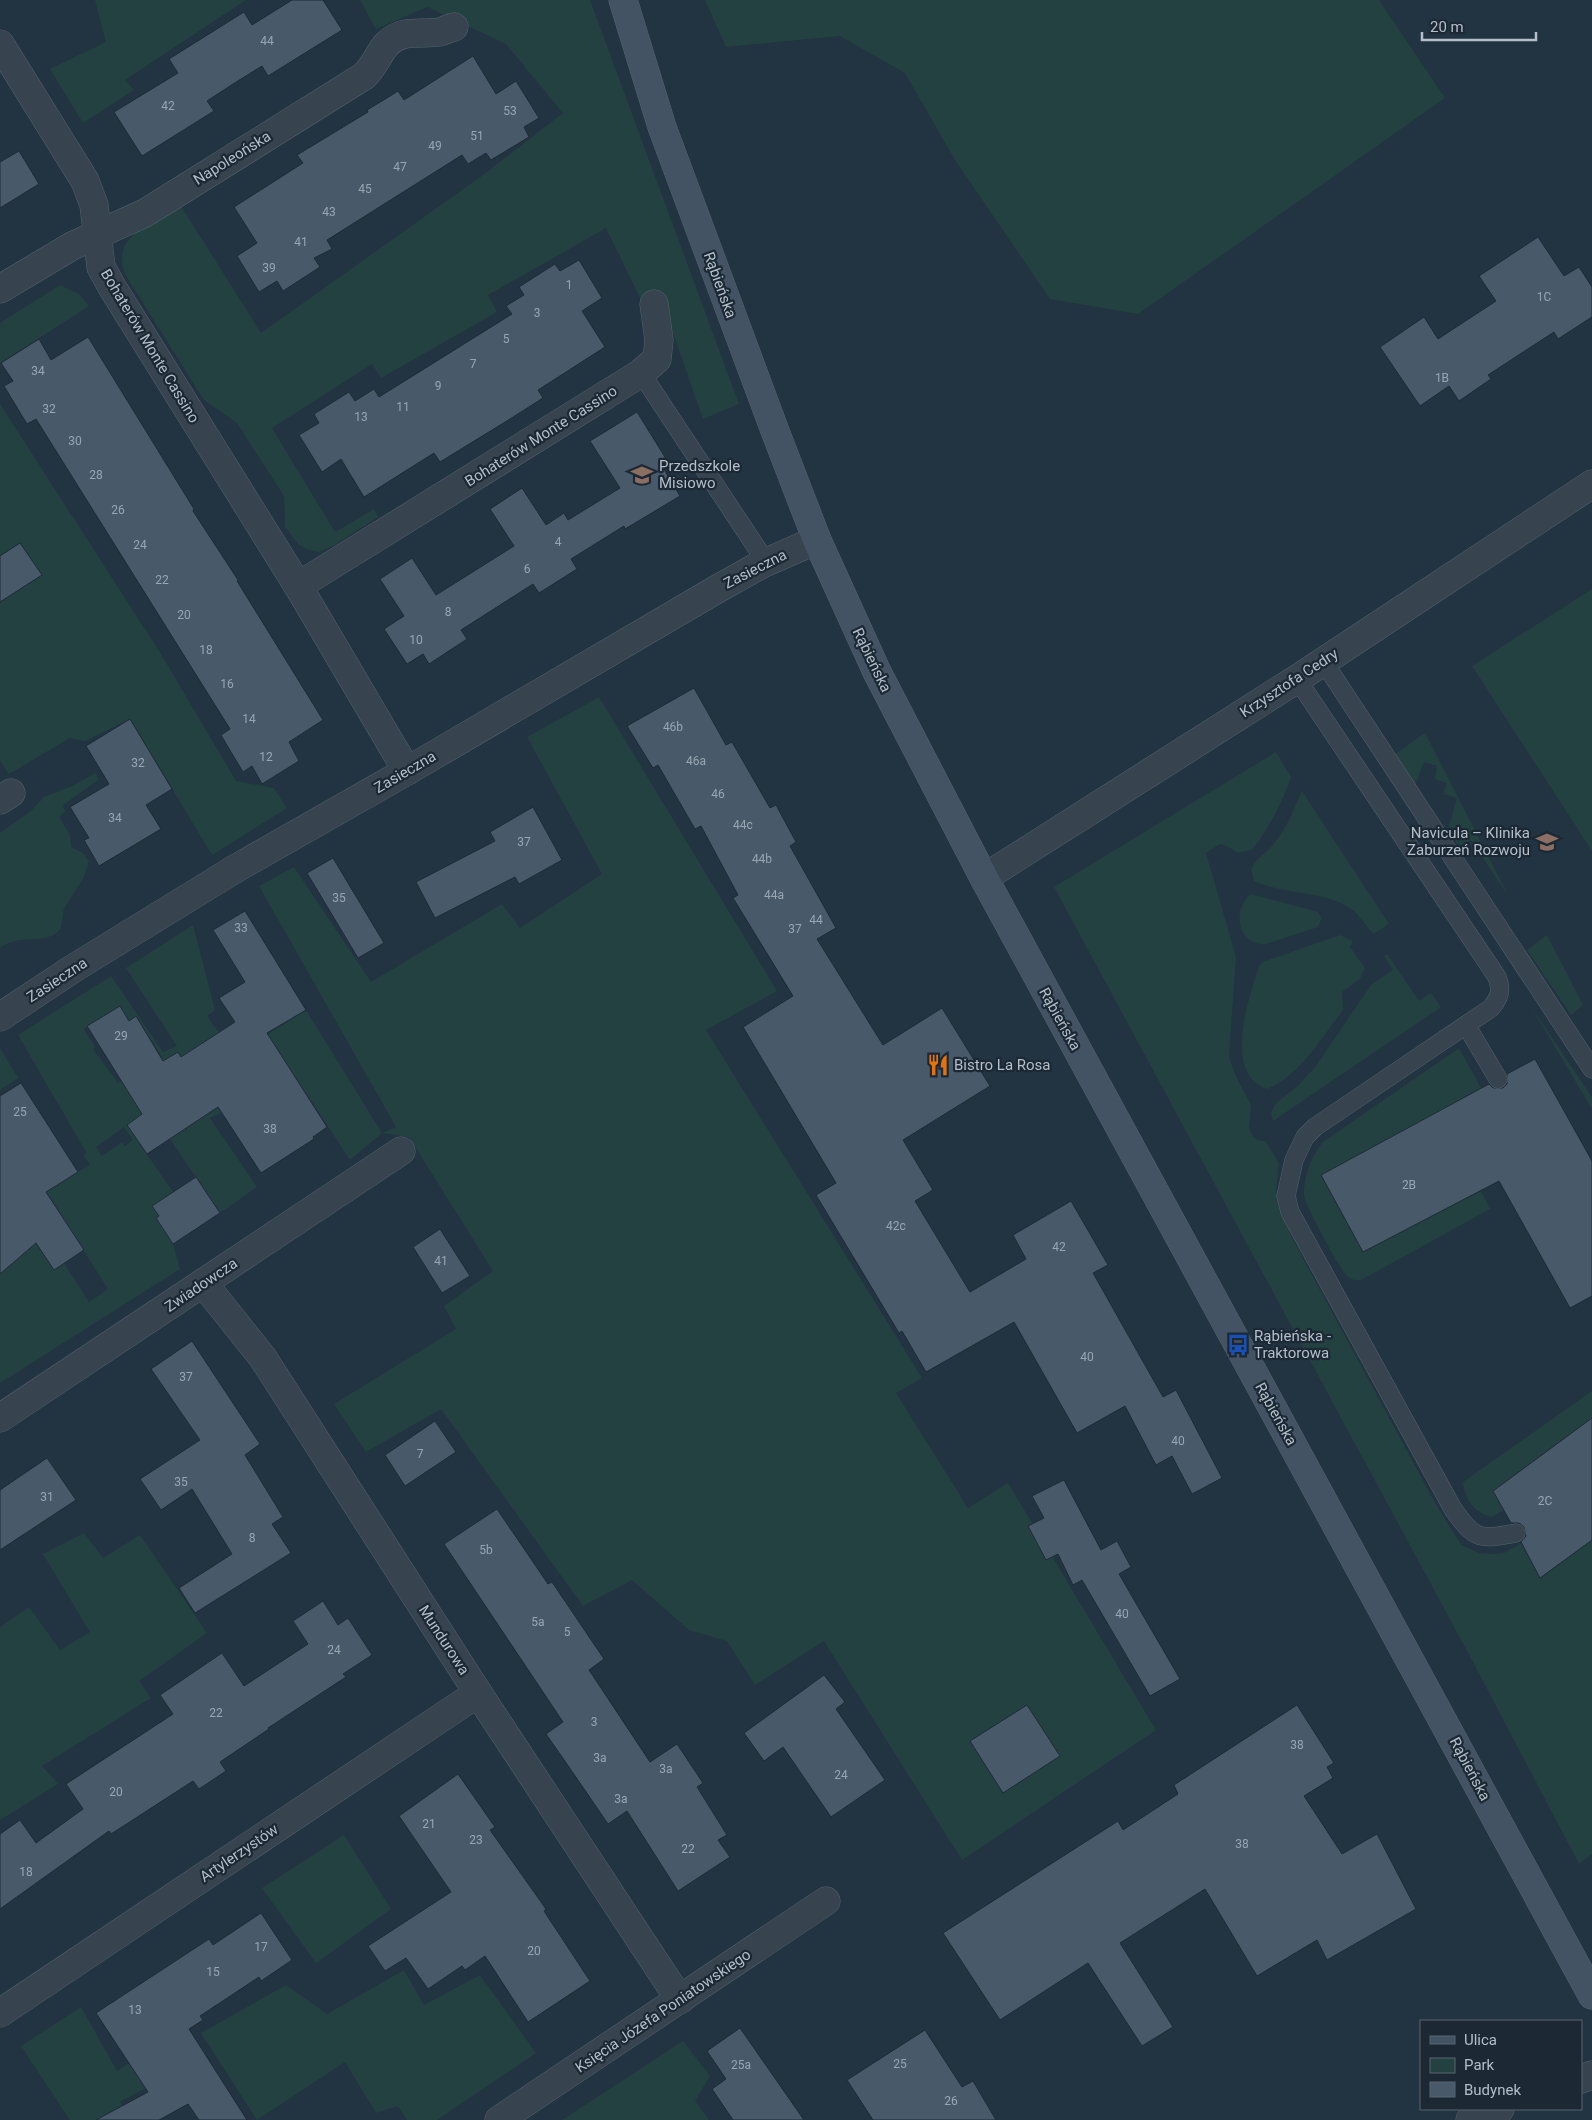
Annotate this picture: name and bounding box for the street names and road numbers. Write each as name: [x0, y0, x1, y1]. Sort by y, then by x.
street label: Napoleońska: [190, 127, 274, 189]
street label: Rąbieńska: [700, 249, 740, 321]
street label: Bohaterów Monte Cassino: [97, 266, 203, 426]
street label: Bohaterów Monte Cassino: [462, 382, 620, 490]
street label: Zasieczna: [721, 545, 789, 593]
street label: Rąbieńska: [849, 625, 895, 695]
street label: Krzysztofa Cedry: [1237, 645, 1341, 721]
street label: Zasieczna: [371, 747, 439, 797]
street label: Zasieczna: [23, 954, 91, 1006]
street label: Rąbieńska: [1035, 984, 1085, 1054]
street label: Zwiadowcza: [161, 1254, 241, 1316]
street label: Rąbieńska: [1251, 1379, 1301, 1449]
street label: Mundurowa: [415, 1602, 473, 1678]
street label: Rąbieńska: [1446, 1734, 1494, 1804]
street label: Artylerzystów: [196, 1820, 282, 1886]
street label: Księcia Józefa Poniatowskiego: [572, 1945, 754, 2077]

